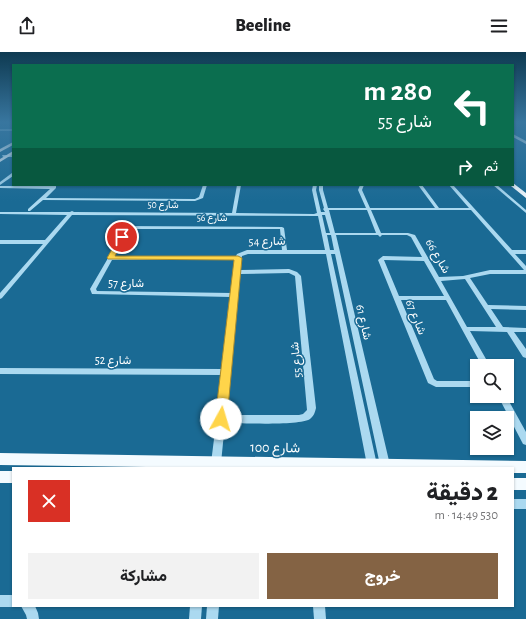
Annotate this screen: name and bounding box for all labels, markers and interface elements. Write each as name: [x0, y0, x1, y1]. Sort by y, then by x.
icon: share: [16, 15, 38, 37]
icon: menu: [488, 15, 510, 37]
text: Beeline: [235, 17, 291, 35]
text: 280 m: [364, 78, 432, 106]
icon: left: [446, 80, 498, 132]
text: شارع 55: [378, 113, 432, 131]
icon: right: [454, 156, 476, 178]
text: ثم: [484, 159, 498, 174]
street label: شارع 50: [147, 200, 179, 211]
street label: شارع 56: [197, 213, 227, 224]
pin: [105, 220, 139, 254]
icon: arrive: [111, 226, 133, 248]
street label: شارع 54: [248, 235, 286, 250]
street label: شارع 66: [421, 237, 453, 277]
street label: شارع 57: [108, 277, 144, 292]
street label: شارع 67: [401, 298, 428, 337]
street label: شارع 61: [351, 303, 374, 342]
street label: شارع 55: [288, 341, 307, 379]
street label: شارع 52: [95, 354, 131, 369]
map controls: [470, 359, 514, 455]
button: search: [470, 359, 514, 403]
position arrow: [200, 398, 242, 440]
button: layers: [470, 411, 514, 455]
street label: شارع 100: [250, 441, 300, 458]
button: close: [28, 480, 70, 522]
text: 2 دقيقة: [426, 481, 498, 505]
text: 530 m · 14:49: [434, 509, 498, 522]
button: مشاركة: [28, 553, 259, 599]
button: خروج: [267, 553, 498, 599]

